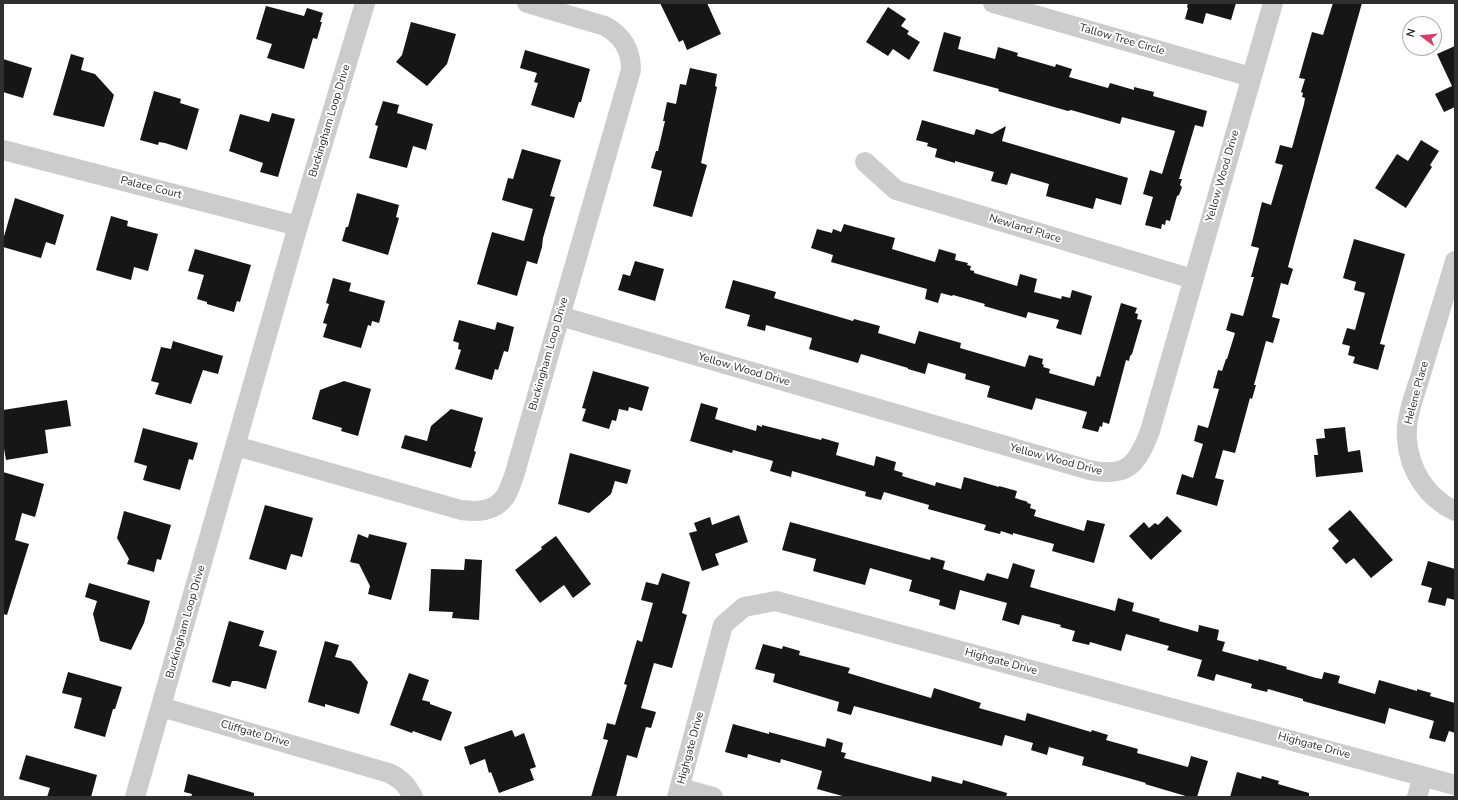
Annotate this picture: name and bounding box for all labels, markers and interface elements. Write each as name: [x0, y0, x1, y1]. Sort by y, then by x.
north arrow: [1402, 16, 1442, 56]
street label: Tallow Tree Circle: [1078, 21, 1166, 59]
text: N: [1403, 27, 1419, 39]
street label: Buckingham Loop Drive: [307, 63, 353, 179]
street label: Yellow Wood Drive: [1204, 128, 1242, 224]
street label: Palace Court: [119, 174, 183, 202]
street label: Newland Place: [987, 212, 1063, 246]
street label: Buckingham Loop Drive: [526, 296, 572, 412]
street label: Yellow Wood Drive: [696, 351, 792, 389]
street label: Helene Place: [1402, 360, 1432, 426]
street label: Yellow Wood Drive: [1008, 441, 1104, 479]
street label: Buckingham Loop Drive: [163, 564, 209, 680]
street label: Highgate Drive: [963, 646, 1039, 678]
street label: Highgate Drive: [675, 710, 707, 786]
street label: Cliffgate Drive: [219, 718, 291, 750]
street label: Highgate Drive: [1276, 730, 1352, 762]

